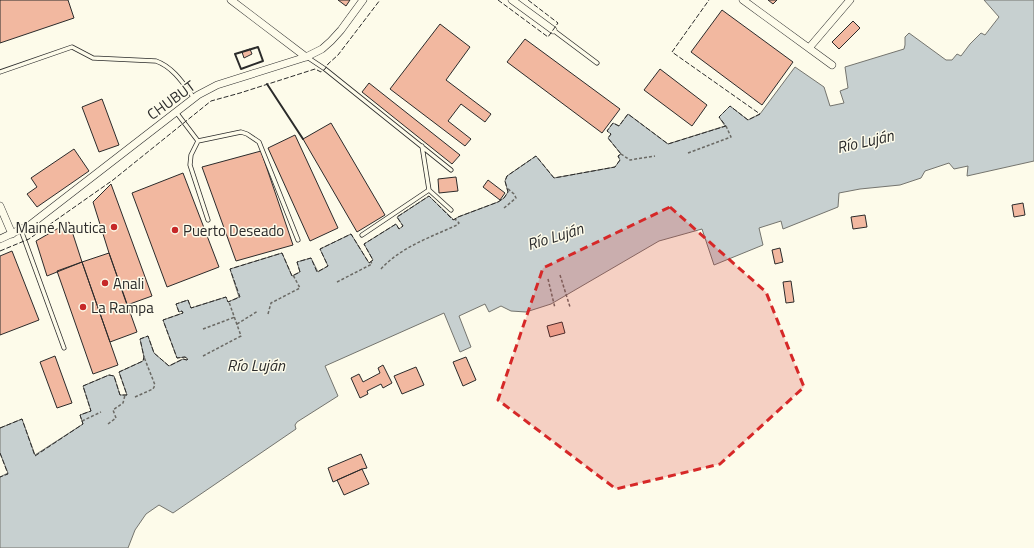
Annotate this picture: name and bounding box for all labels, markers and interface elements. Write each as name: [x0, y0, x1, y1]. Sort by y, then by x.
street label: CHUBUT: [142, 75, 200, 125]
water label: Río Luján: [834, 123, 897, 159]
place label: Maine Nautica: [15, 216, 106, 239]
water label: Río Luján: [524, 216, 587, 256]
place label: Puerto Deseado: [183, 219, 284, 242]
marker: Maine Nautica: [109, 222, 119, 232]
marker: Puerto Deseado: [170, 225, 180, 235]
place label: Anali: [113, 272, 144, 295]
marker: Anali: [100, 278, 110, 288]
place label: La Rampa: [91, 296, 154, 319]
marker: La Rampa: [78, 302, 88, 312]
water label: Río Luján: [227, 353, 286, 377]

